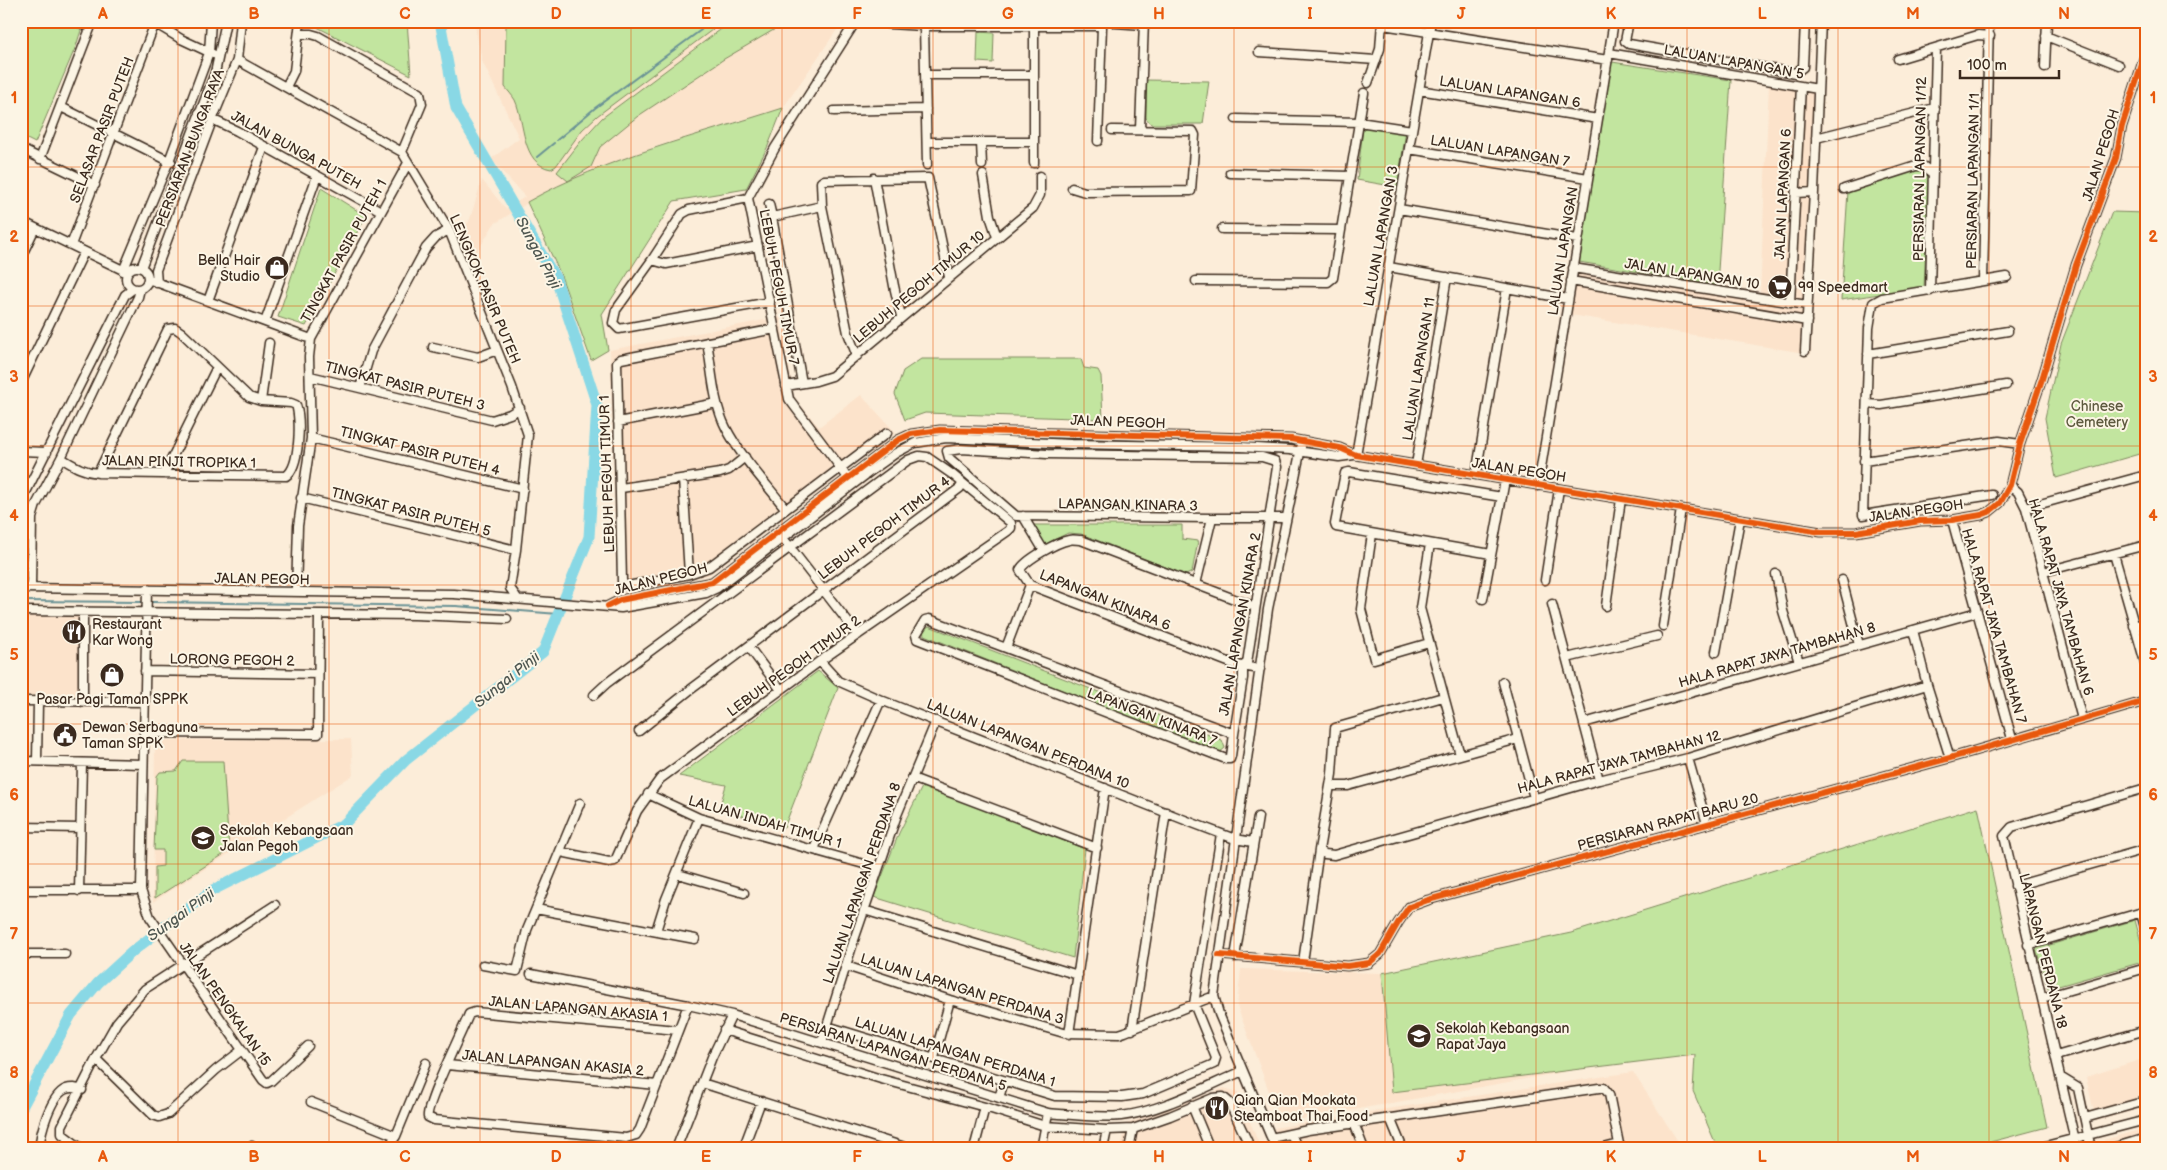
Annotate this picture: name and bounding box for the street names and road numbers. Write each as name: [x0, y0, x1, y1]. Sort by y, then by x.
street label: LALUAN LAPANGAN 5: [1663, 41, 1805, 83]
street label: SELASAR PASIR PUTEH: [66, 55, 138, 205]
street label: PERSIARAN BUNGA RAYA: [152, 66, 228, 229]
street label: LALUAN LAPANGAN 6: [1438, 72, 1582, 112]
street label: PERSIARAN LAPANGAN 1/12: [1910, 76, 1930, 261]
street label: PERSIARAN LAPANGAN 1/1: [1963, 93, 1983, 269]
street label: JALAN BUNGA PUTEH: [228, 107, 364, 193]
street label: JALAN PEGOH: [2079, 107, 2123, 203]
street label: JALAN LAPANGAN 6: [1771, 127, 1795, 260]
street label: LALUAN LAPANGAN 7: [1429, 132, 1571, 170]
street label: LALUAN LAPANGAN 3: [1360, 164, 1402, 308]
street label: TINGKAT PASIR PUTEH 1: [297, 176, 391, 326]
street label: LALUAN LAPANGAN: [1544, 185, 1582, 317]
street label: LEBUH PEGUH TIMUR 7: [756, 208, 803, 367]
street label: LENGKOK PASIR PUTEH: [446, 212, 524, 366]
street label: LEBUH PEGOH TIMUR 10: [850, 227, 988, 347]
street label: JALAN LAPANGAN 10: [1623, 255, 1761, 293]
street label: LALUAN LAPANGAN 11: [1399, 296, 1439, 442]
street label: TINGKAT PASIR PUTEH 3: [323, 358, 487, 414]
street label: LEBUH PEGUH TIMUR 1: [596, 395, 618, 553]
street label: JALAN PEGOH: [1070, 412, 1166, 432]
street label: TINGKAT PASIR PUTEH 4: [338, 423, 502, 479]
street label: JALAN PINJI TROPIKA 1: [102, 452, 256, 472]
street label: JALAN PEGOH: [1471, 454, 1567, 486]
street label: LEBUH PEGOH TIMUR 4: [815, 472, 954, 583]
street label: TINGKAT PASIR PUTEH 5: [329, 484, 493, 540]
street label: LAPANGAN KINARA 3: [1058, 495, 1198, 515]
street label: JALAN PEGOH: [1868, 496, 1964, 526]
street label: HALA RAPAT JAYA TAMBAHAN 6: [2025, 496, 2097, 698]
street label: HALA RAPAT JAYA TAMBAHAN 7: [1958, 526, 2030, 726]
street label: JALAN LAPANGAN KINARA 2: [1215, 530, 1265, 717]
street label: JALAN PEGOH: [613, 559, 709, 599]
street label: LAPANGAN KINARA 6: [1037, 566, 1173, 634]
street label: JALAN PEGOH: [214, 570, 310, 588]
street label: LEBUH PEGOH TIMUR 2: [724, 611, 865, 720]
street label: HALA RAPAT JAYA TAMBAHAN 8: [1677, 619, 1877, 691]
street label: LORONG PEGOH 2: [169, 650, 295, 670]
street label: LAPANGAN KINARA 7: [1085, 684, 1220, 750]
street label: LALUAN LAPANGAN PERDANA 10: [924, 695, 1132, 793]
street label: HALA RAPAT JAYA TAMBAHAN 12: [1516, 726, 1723, 797]
street label: LALUAN LAPANGAN PERDANA 8: [820, 780, 904, 986]
street label: PERSIARAN RAPAT BARU 20: [1576, 790, 1760, 854]
street label: LALUAN INDAH TIMUR 1: [687, 792, 843, 852]
street label: LAPANGAN PERDANA 18: [2015, 872, 2071, 1030]
street label: JALAN PENGKALAN 15: [176, 939, 274, 1069]
street label: LALUAN LAPANGAN PERDANA 3: [858, 950, 1066, 1028]
street label: JALAN LAPANGAN AKASIA 1: [488, 993, 668, 1025]
street label: PERSIARAN LAPANGAN PERDANA 5: [778, 1009, 1008, 1095]
street label: LALUAN LAPANGAN PERDANA 1: [853, 1013, 1057, 1091]
street label: JALAN LAPANGAN AKASIA 2: [461, 1047, 645, 1079]

